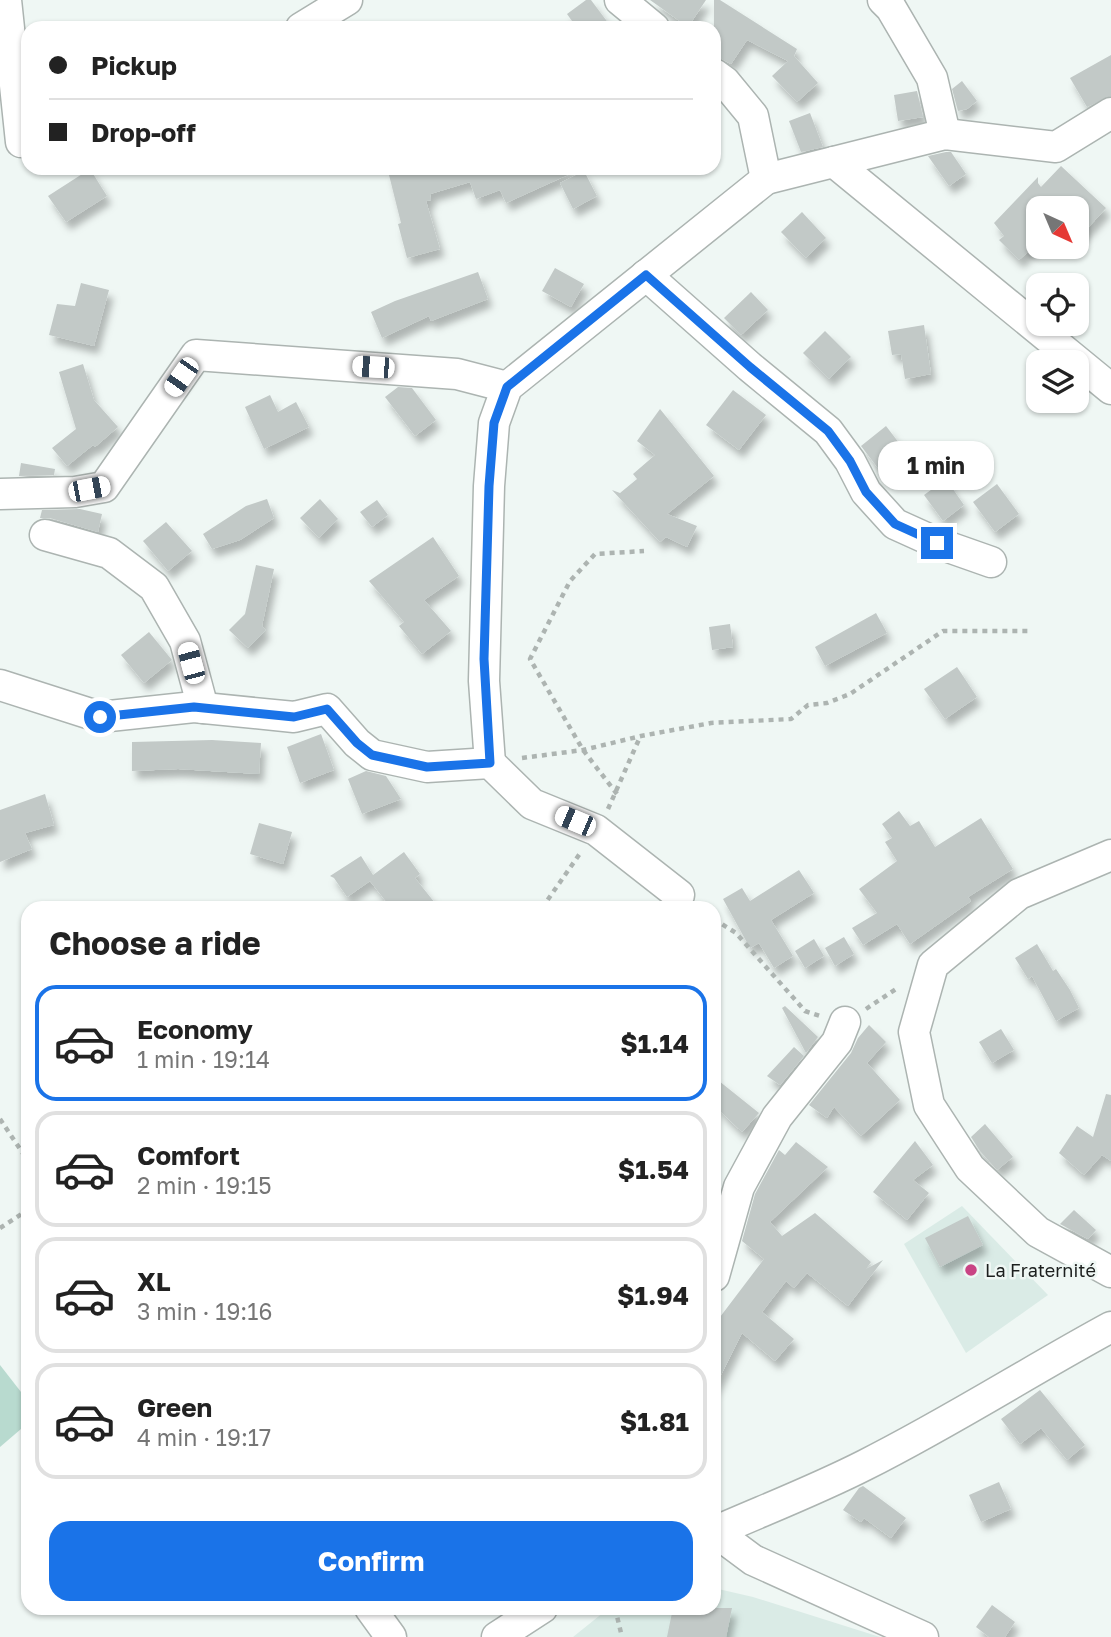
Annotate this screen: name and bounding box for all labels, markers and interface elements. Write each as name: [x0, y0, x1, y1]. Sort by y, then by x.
text: Pickup: [91, 50, 177, 81]
text: Drop-off: [91, 117, 196, 148]
north arrow: [1026, 196, 1088, 259]
map controls: [1026, 196, 1089, 413]
button: locate: [1026, 273, 1089, 336]
button: layers: [1026, 350, 1089, 413]
car: [161, 354, 202, 400]
car: [352, 355, 395, 379]
callout: 1 min: [879, 442, 995, 490]
text: 1 min: [907, 451, 965, 479]
car: [67, 475, 112, 503]
route end: [921, 527, 953, 559]
car: [176, 640, 207, 686]
route start: [84, 701, 116, 733]
car: [552, 803, 599, 839]
text: Choose a ride: [49, 924, 261, 962]
icon: car: [53, 1012, 116, 1075]
text: Economy: [137, 1014, 253, 1045]
text: $1.14: [620, 1028, 689, 1059]
text: 1 min · 19:14: [137, 1045, 270, 1073]
icon: car: [53, 1138, 116, 1201]
text: Comfort: [137, 1140, 240, 1171]
text: $1.54: [618, 1154, 689, 1185]
text: 2 min · 19:15: [137, 1171, 272, 1199]
place label: La Fraternité: [985, 1259, 1096, 1281]
marker: La Fraternité: [963, 1262, 979, 1278]
icon: car: [53, 1264, 116, 1327]
text: XL: [137, 1266, 171, 1297]
text: $1.94: [617, 1280, 689, 1311]
text: 3 min · 19:16: [137, 1297, 272, 1325]
icon: car: [53, 1390, 116, 1453]
text: Green: [137, 1392, 212, 1423]
text: $1.81: [620, 1406, 689, 1437]
text: 4 min · 19:17: [137, 1423, 271, 1451]
button: Confirm: [49, 1521, 693, 1601]

